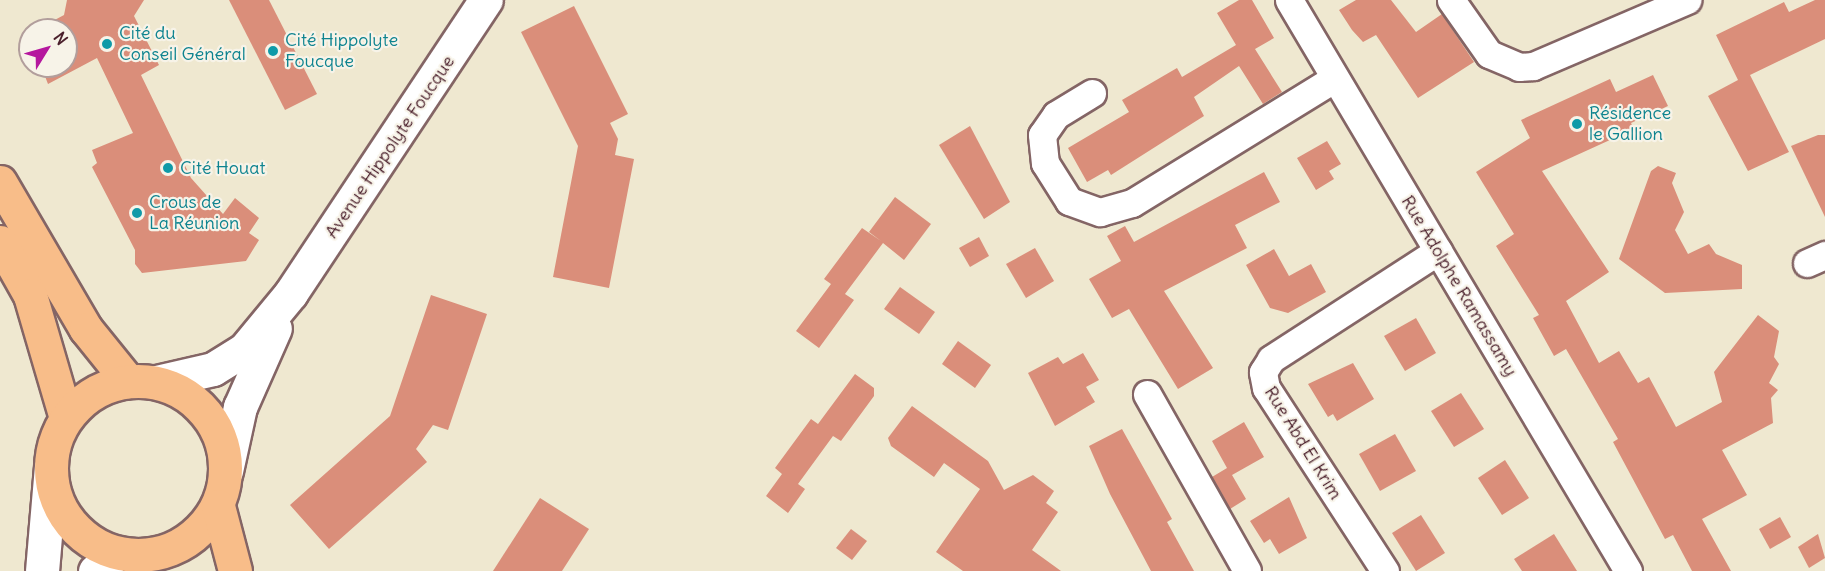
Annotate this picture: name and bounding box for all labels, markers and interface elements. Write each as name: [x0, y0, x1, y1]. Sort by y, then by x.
north arrow: [18, 18, 78, 78]
place label: Cité du Conseil Général: [119, 23, 246, 66]
text: N: [49, 28, 72, 49]
place label: Cité Hippolyte Foucque: [285, 30, 398, 72]
marker: Cité du Conseil Général: [100, 37, 114, 51]
marker: Cité Hippolyte Foucque: [266, 44, 280, 58]
street label: Avenue Hippolyte Foucque: [321, 52, 459, 242]
place label: Résidence le Gallion: [1589, 103, 1671, 146]
marker: Résidence le Gallion: [1570, 117, 1584, 131]
place label: Cité Houat: [180, 157, 266, 179]
marker: Cité Houat: [161, 161, 175, 175]
place label: Crous de La Réunion: [149, 192, 240, 234]
street label: Rue Adolphe Ramassamy: [1396, 192, 1522, 380]
marker: Crous de La Réunion: [130, 206, 144, 220]
street label: Rue Abd El Krim: [1260, 382, 1346, 504]

